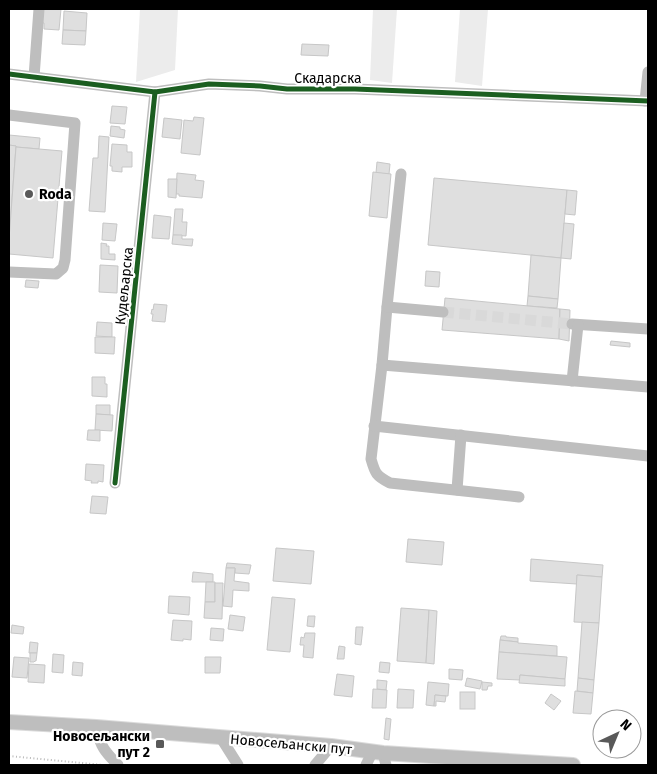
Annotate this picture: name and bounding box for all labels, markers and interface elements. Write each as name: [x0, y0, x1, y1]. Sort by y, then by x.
street label: Скадарска: [294, 70, 362, 87]
place label: Roda: [39, 186, 72, 203]
marker: Roda: [23, 188, 35, 200]
street label: Кудељарска: [112, 246, 137, 326]
north arrow: [592, 709, 642, 759]
text: N: [616, 716, 635, 734]
place label: Новосељански пут 2: [53, 728, 150, 761]
street label: Новосељански пут: [229, 731, 353, 758]
marker: Новосељански пут 2: [154, 738, 166, 750]

